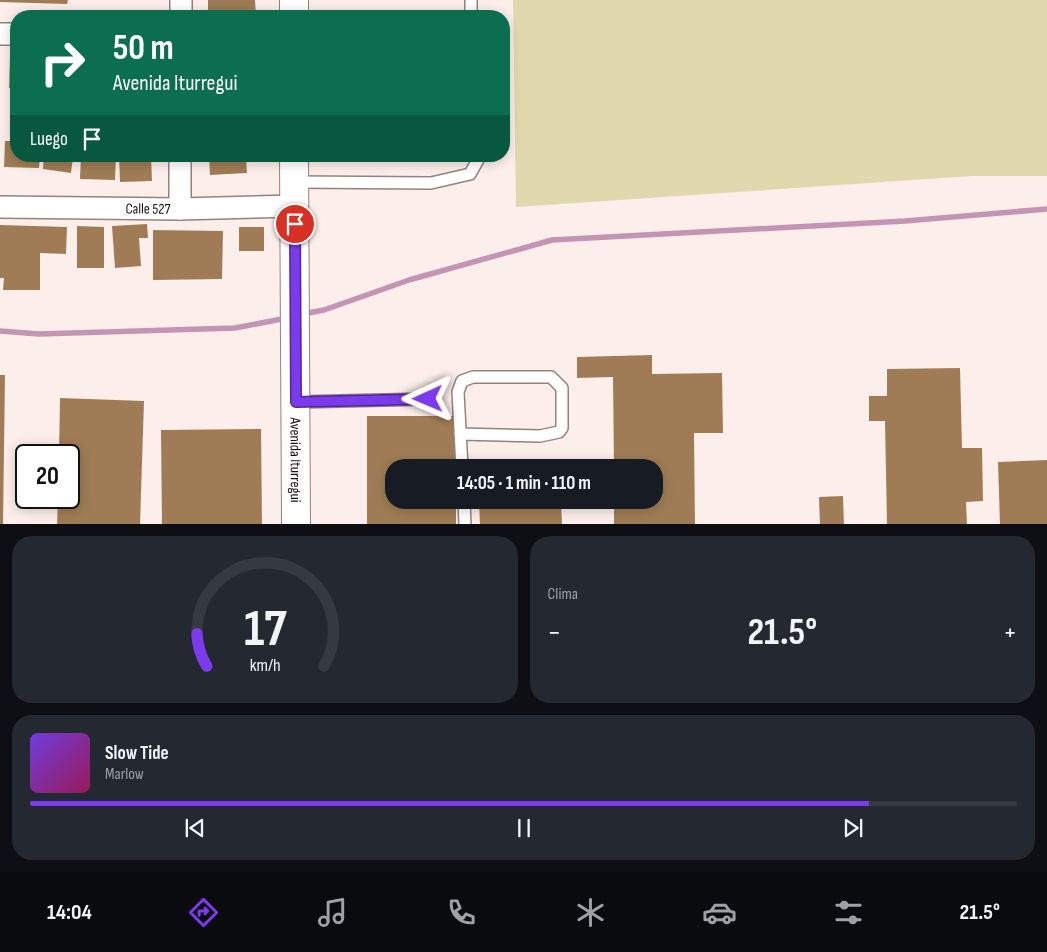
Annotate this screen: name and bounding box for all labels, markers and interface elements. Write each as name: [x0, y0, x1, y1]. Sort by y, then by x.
text: 50 m: [113, 27, 174, 70]
icon: right: [30, 30, 95, 95]
text: Avenida Iturregui: [113, 70, 238, 97]
icon: arrive: [78, 125, 106, 153]
text: Luego: [30, 128, 68, 151]
street label: Calle 527: [125, 199, 171, 218]
pin: [274, 203, 316, 245]
icon: arrive: [281, 210, 309, 238]
position arrow: [401, 372, 453, 424]
street label: Avenida Iturregui: [286, 416, 305, 503]
speed limit sign: 20: [15, 444, 80, 509]
text: 14:05 · 1 min · 110 m: [457, 472, 591, 495]
text: Clima: [548, 585, 578, 604]
text: 17: [243, 598, 286, 661]
text: 21.5°: [747, 610, 817, 655]
text: −: [548, 616, 561, 649]
text: +: [1003, 616, 1017, 649]
text: km/h: [249, 655, 280, 676]
text: Slow Tide: [105, 742, 169, 765]
text: Marlow: [105, 765, 144, 784]
icon: previous: [181, 814, 209, 842]
icon: pause: [510, 814, 538, 842]
icon: next: [839, 814, 867, 842]
icon: directions: [186, 895, 221, 930]
icon: music: [315, 895, 350, 930]
icon: phone: [444, 895, 479, 930]
icon: climate: [573, 895, 608, 930]
icon: car: [702, 895, 737, 930]
icon: filters: [831, 895, 866, 930]
text: 14:04: [47, 899, 92, 926]
text: 21.5°: [960, 899, 1000, 926]

